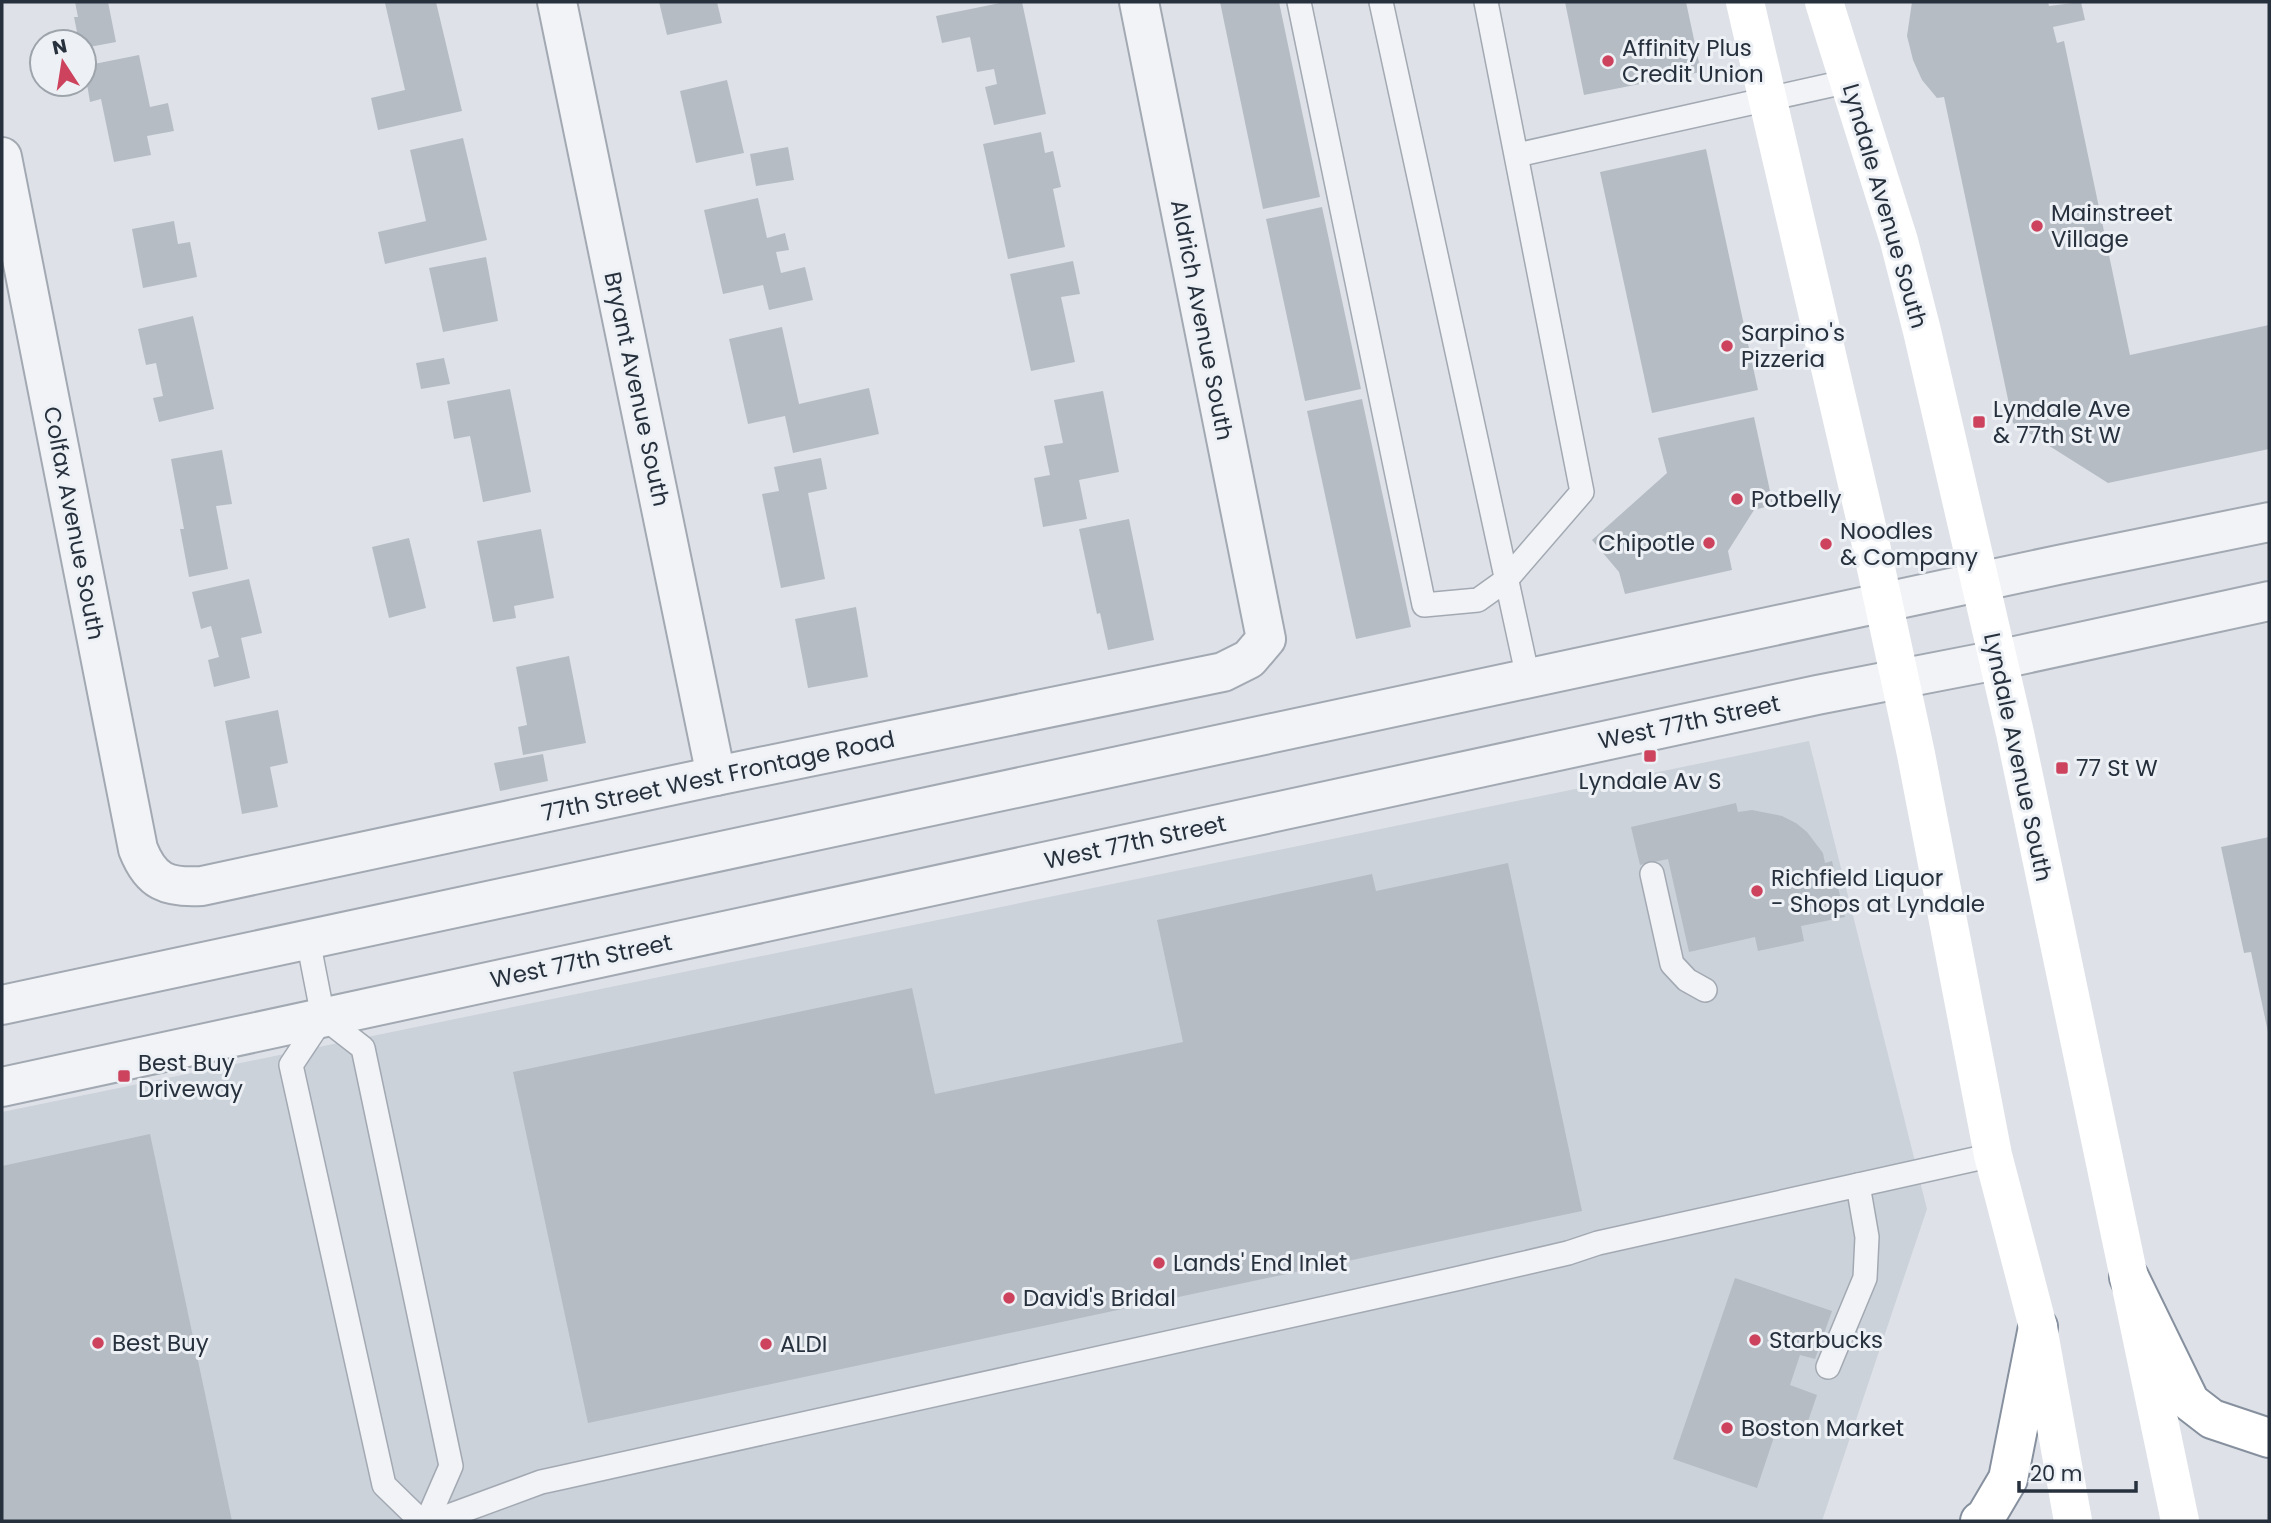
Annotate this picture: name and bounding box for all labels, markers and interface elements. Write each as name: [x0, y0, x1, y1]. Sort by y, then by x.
north arrow: [28, 28, 98, 98]
text: N: [50, 32, 69, 62]
place label: Affinity Plus Credit Union: [1622, 32, 1764, 90]
marker: Affinity Plus Credit Union: [1600, 53, 1616, 69]
street label: Lyndale Avenue South: [1835, 80, 1935, 332]
street label: Aldrich Avenue South: [1163, 197, 1241, 443]
place label: Mainstreet Village: [2051, 197, 2173, 255]
marker: Mainstreet Village: [2029, 218, 2045, 234]
street label: Bryant Avenue South: [597, 269, 677, 509]
place label: Sarpino's Pizzeria: [1741, 317, 1845, 375]
marker: Sarpino's Pizzeria: [1719, 338, 1735, 354]
place label: Lyndale Ave & 77th St W: [1993, 393, 2130, 451]
street label: Colfax Avenue South: [36, 404, 112, 642]
marker: Lyndale Ave & 77th St W: [1971, 414, 1987, 430]
place label: Potbelly: [1751, 483, 1842, 515]
marker: Potbelly: [1729, 491, 1745, 507]
place label: Noodles & Company: [1840, 515, 1978, 573]
place label: Chipotle: [1598, 527, 1695, 559]
marker: Chipotle: [1701, 535, 1717, 551]
marker: Noodles & Company: [1818, 536, 1834, 552]
street label: Lyndale Avenue South: [1976, 630, 2060, 884]
street label: West 77th Street: [1595, 687, 1783, 757]
street label: 77th Street West Frontage Road: [538, 723, 898, 829]
marker: Lyndale Av S: [1642, 748, 1658, 764]
place label: 77 St W: [2076, 752, 2158, 784]
marker: 77 St W: [2054, 760, 2070, 776]
place label: Lyndale Av S: [1579, 765, 1721, 797]
street label: West 77th Street: [1041, 807, 1229, 877]
place label: Richfield Liquor - Shops at Lyndale: [1771, 862, 1985, 920]
marker: Richfield Liquor - Shops at Lyndale: [1749, 883, 1765, 899]
street label: West 77th Street: [487, 926, 675, 996]
place label: Best Buy Driveway: [138, 1047, 243, 1105]
marker: Best Buy Driveway: [116, 1068, 132, 1084]
place label: Lands' End Inlet: [1173, 1247, 1347, 1279]
marker: Lands' End Inlet: [1151, 1255, 1167, 1271]
place label: David's Bridal: [1023, 1282, 1176, 1314]
marker: David's Bridal: [1001, 1290, 1017, 1306]
place label: Starbucks: [1769, 1324, 1883, 1356]
place label: Best Buy: [112, 1327, 209, 1359]
place label: ALDI: [780, 1328, 827, 1360]
marker: Starbucks: [1747, 1332, 1763, 1348]
marker: Best Buy: [90, 1335, 106, 1351]
marker: ALDI: [758, 1336, 774, 1352]
place label: Boston Market: [1741, 1412, 1904, 1444]
marker: Boston Market: [1719, 1420, 1735, 1436]
scale bar: [2019, 1450, 2136, 1494]
text: 20 m: [2030, 1459, 2083, 1488]

